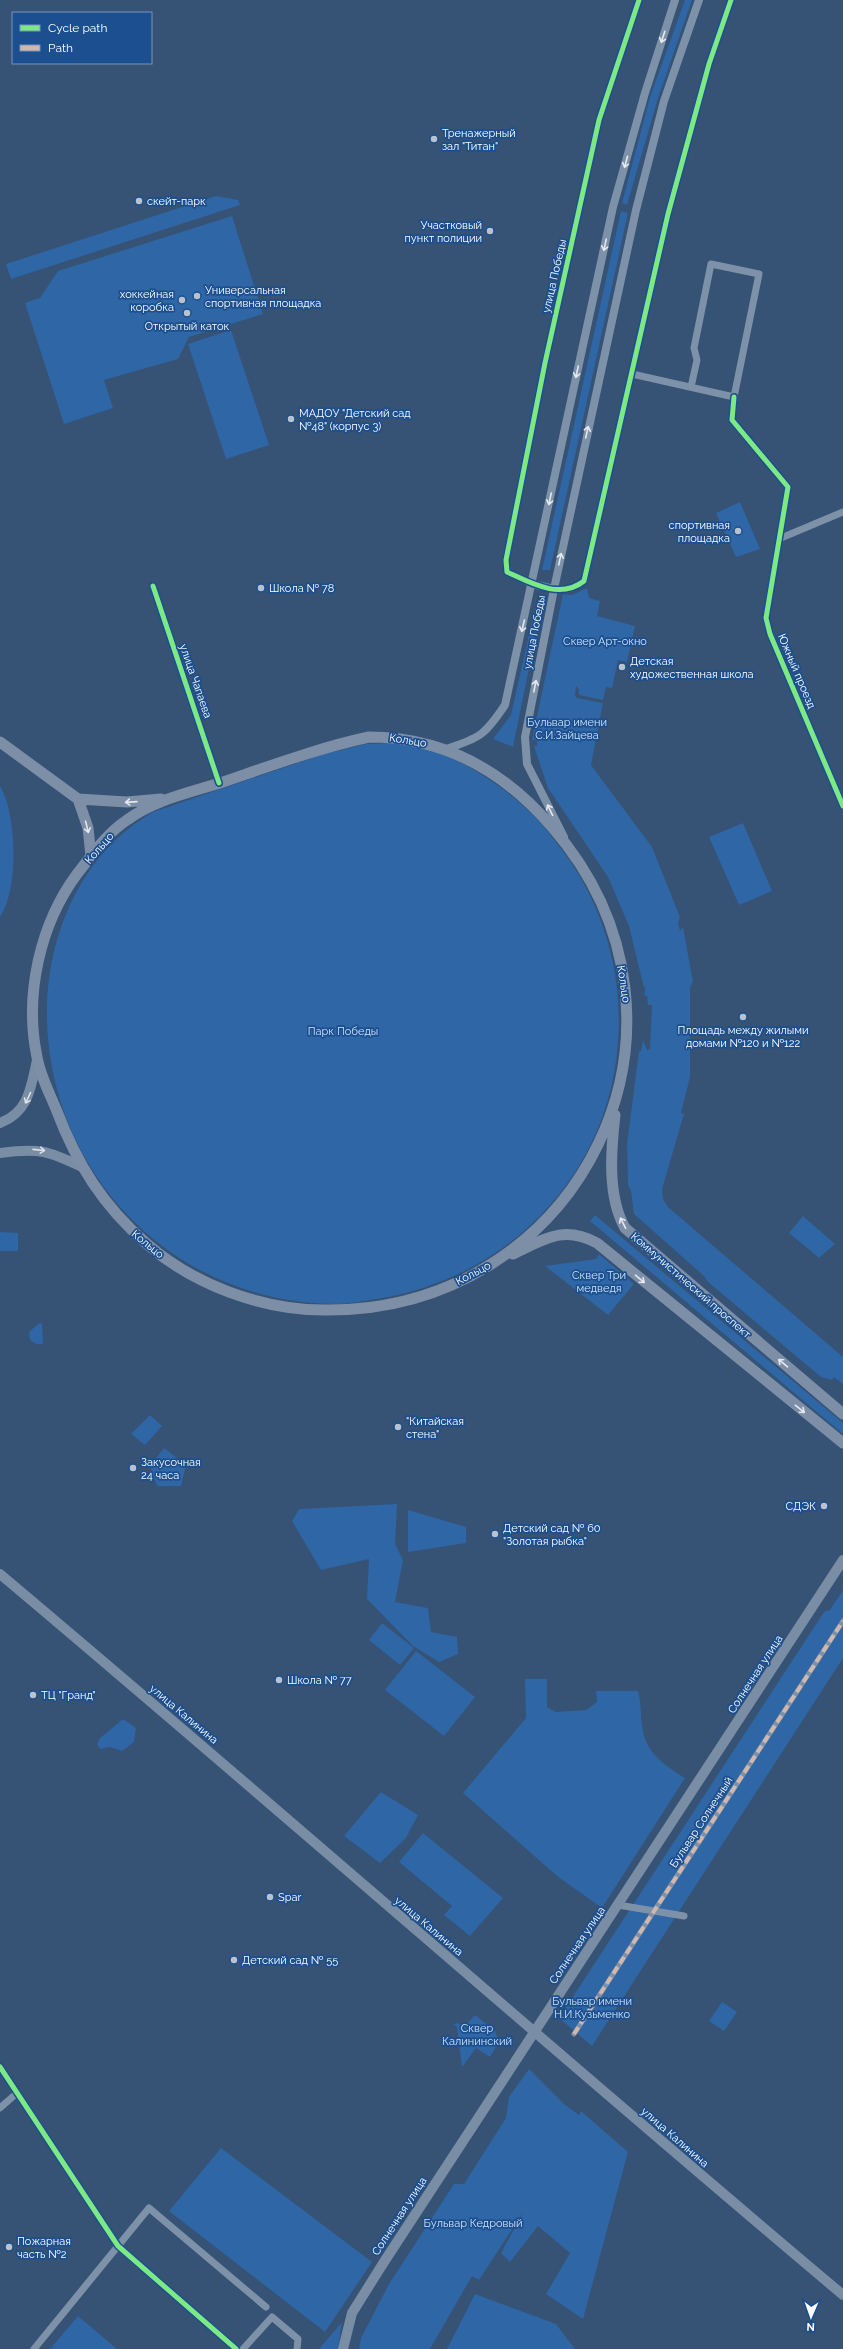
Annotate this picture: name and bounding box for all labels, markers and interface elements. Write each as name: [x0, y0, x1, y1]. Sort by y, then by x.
legend: [12, 12, 152, 64]
text: Cycle path: [48, 21, 107, 35]
one-way arrow: [658, 31, 666, 43]
text: Path: [48, 41, 73, 55]
place label: Тренажерный зал "Титан": [442, 127, 516, 153]
marker: Тренажерный зал "Титан": [429, 134, 439, 144]
one-way arrow: [622, 155, 629, 168]
place label: скейт-парк: [147, 195, 206, 208]
marker: скейт-парк: [134, 196, 144, 206]
place label: Участковый пункт полиции: [405, 219, 482, 245]
marker: Участковый пункт полиции: [485, 226, 495, 236]
street label: улица Победы: [540, 238, 569, 314]
one-way arrow: [601, 238, 609, 251]
place label: Универсальная спортивная площадка: [205, 284, 321, 310]
place label: хоккейная коробка: [120, 288, 174, 314]
marker: Универсальная спортивная площадка: [192, 291, 202, 301]
marker: хоккейная коробка: [177, 295, 187, 305]
marker: Открытый каток: [182, 308, 192, 318]
place label: Открытый каток: [145, 320, 230, 333]
one-way arrow: [573, 365, 581, 378]
place label: МАДОУ "Детский сад №48" (корпус 3): [299, 407, 411, 433]
marker: МАДОУ "Детский сад №48" (корпус 3): [286, 414, 296, 424]
one-way arrow: [584, 426, 592, 439]
one-way arrow: [546, 492, 554, 505]
place label: спортивная площадка: [669, 519, 730, 545]
marker: спортивная площадка: [733, 526, 743, 536]
one-way arrow: [557, 553, 565, 566]
place label: Школа № 78: [269, 582, 334, 595]
marker: Школа № 78: [256, 583, 266, 593]
street label: улица Победы: [521, 594, 548, 670]
one-way arrow: [518, 619, 526, 632]
street label: Южный проезд: [775, 632, 818, 711]
park label: Сквер Арт-окно: [563, 635, 647, 648]
street label: улица Чапаева: [177, 642, 214, 720]
place label: Детская художественная школа: [630, 655, 754, 681]
marker: Детская художественная школа: [617, 662, 627, 672]
one-way arrow: [531, 680, 539, 693]
park label: Бульвар имени С.И.Зайцева: [527, 716, 607, 742]
street label: Кольцо: [388, 731, 428, 750]
one-way arrow: [125, 798, 138, 805]
one-way arrow: [546, 804, 553, 816]
one-way arrow: [84, 820, 91, 833]
street label: Кольцо: [82, 829, 117, 867]
street label: Кольцо: [614, 964, 633, 1004]
marker: Площадь между жилыми домами №120 и №122: [738, 1012, 748, 1022]
place label: Площадь между жилыми домами №120 и №122: [677, 1024, 809, 1050]
park label: Парк Победы: [308, 1025, 378, 1038]
one-way arrow: [23, 1092, 31, 1104]
one-way arrow: [32, 1146, 45, 1154]
one-way arrow: [619, 1217, 626, 1229]
street label: Кольцо: [129, 1227, 167, 1262]
street label: Коммунистический проспект: [628, 1230, 754, 1341]
street label: Кольцо: [454, 1259, 493, 1288]
park label: Сквер Три медведя: [572, 1269, 626, 1295]
one-way arrow: [634, 1274, 645, 1283]
one-way arrow: [778, 1359, 788, 1368]
one-way arrow: [795, 1405, 806, 1414]
place label: "Китайская стена": [406, 1415, 464, 1441]
marker: "Китайская стена": [393, 1422, 403, 1432]
place label: Закусочная 24 часа: [141, 1456, 201, 1482]
marker: Закусочная 24 часа: [128, 1463, 138, 1473]
place label: СДЭК: [785, 1500, 816, 1513]
marker: СДЭК: [819, 1501, 829, 1511]
place label: Детский сад № 60 "Золотая рыбка": [503, 1522, 601, 1548]
marker: Детский сад № 60 "Золотая рыбка": [490, 1529, 500, 1539]
street label: Солнечная улица: [725, 1633, 786, 1716]
place label: Школа № 77: [287, 1674, 352, 1687]
marker: Школа № 77: [274, 1675, 284, 1685]
street label: улица Калинина: [147, 1682, 220, 1747]
place label: ТЦ "Гранд": [41, 1689, 96, 1702]
marker: ТЦ "Гранд": [28, 1690, 38, 1700]
street label: Бульвар Солнечный: [667, 1774, 736, 1870]
place label: Spar: [278, 1891, 301, 1904]
marker: Spar: [265, 1892, 275, 1902]
street label: улица Калинина: [392, 1894, 465, 1959]
street label: Солнечная улица: [547, 1904, 608, 1986]
place label: Детский сад № 55: [242, 1954, 338, 1967]
marker: Детский сад № 55: [229, 1955, 239, 1965]
park label: Бульвар имени Н.И.Кузьменко: [552, 1995, 632, 2021]
park label: Сквер Калининский: [442, 2022, 512, 2048]
street label: улица Калинина: [638, 2105, 711, 2170]
street label: Солнечная улица: [369, 2175, 430, 2258]
park label: Бульвар Кедровый: [424, 2217, 522, 2230]
place label: Пожарная часть №2: [17, 2235, 71, 2261]
marker: Пожарная часть №2: [4, 2242, 14, 2252]
north arrow: [791, 2297, 831, 2337]
text: N: [806, 2320, 815, 2333]

